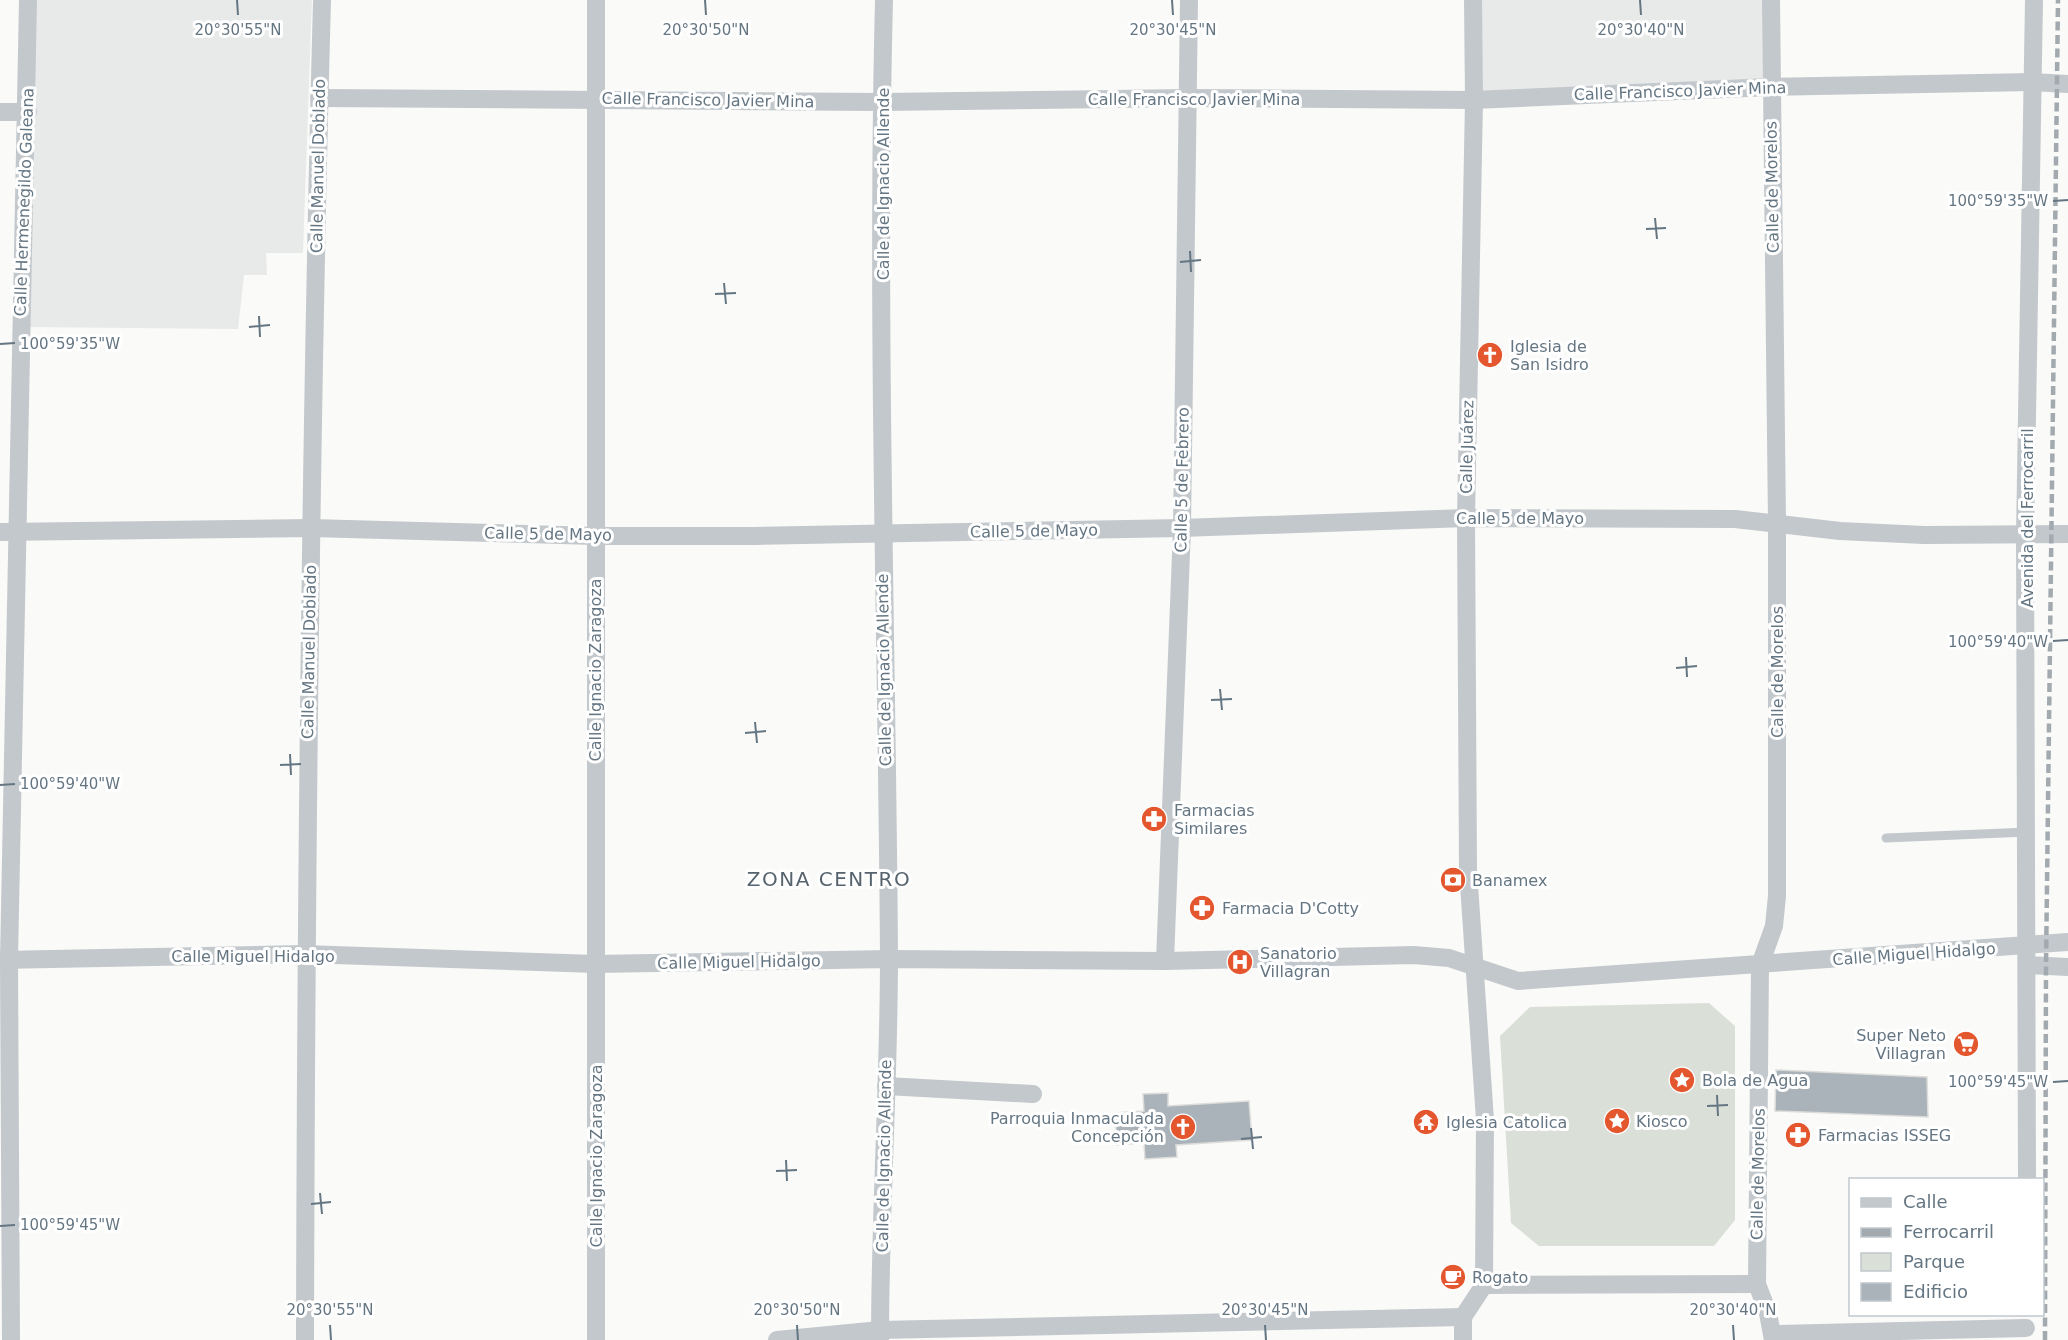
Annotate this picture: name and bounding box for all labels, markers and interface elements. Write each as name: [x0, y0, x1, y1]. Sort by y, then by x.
text: 20°30'55"N: [194, 21, 282, 39]
text: 20°30'50"N: [662, 21, 750, 39]
text: 20°30'45"N: [1129, 21, 1217, 39]
text: 20°30'40"N: [1597, 21, 1685, 39]
street label: Calle Francisco Javier Mina: [1573, 78, 1787, 104]
street label: Calle Manuel Doblado: [307, 79, 329, 253]
street label: Calle Hermenegildo Galeana: [11, 87, 37, 317]
street label: Calle de Ignacio Allende: [874, 88, 893, 280]
street label: Calle Francisco Javier Mina: [601, 89, 815, 111]
street label: Calle Francisco Javier Mina: [1088, 90, 1300, 109]
street label: Calle de Morelos: [1761, 121, 1783, 253]
text: 100°59'35"W: [1948, 192, 2048, 210]
text: 100°59'35"W: [20, 335, 120, 353]
place label: Iglesia de San Isidro: [1510, 337, 1589, 374]
church icon: Iglesia de San Isidro: [1475, 340, 1505, 370]
street label: Calle Juárez: [1457, 400, 1477, 494]
street label: Calle 5 de Febrero: [1171, 407, 1193, 553]
street label: Avenida del Ferrocarril: [2018, 428, 2037, 608]
street label: Calle 5 de Mayo: [1456, 509, 1584, 528]
street label: Calle 5 de Mayo: [970, 520, 1098, 542]
street label: Calle 5 de Mayo: [484, 523, 612, 545]
street label: Calle Manuel Doblado: [298, 565, 320, 739]
street label: Calle de Ignacio Allende: [873, 574, 895, 766]
street label: Calle Ignacio Zaragoza: [586, 578, 605, 762]
street label: Calle de Morelos: [1768, 606, 1787, 738]
text: 100°59'40"W: [1948, 633, 2048, 651]
text: 100°59'40"W: [20, 775, 120, 793]
place label: Farmacias Similares: [1174, 801, 1255, 838]
pharmacy icon: Farmacias Similares: [1139, 804, 1169, 834]
bank icon: Banamex: [1438, 865, 1468, 895]
district label: ZONA CENTRO: [747, 867, 911, 891]
place label: Banamex: [1472, 871, 1547, 890]
pharmacy icon: Farmacia D'Cotty: [1187, 893, 1217, 923]
place label: Farmacia D'Cotty: [1222, 899, 1359, 918]
street label: Calle Miguel Hidalgo: [1832, 939, 1996, 969]
place label: Sanatorio Villagran: [1260, 944, 1337, 981]
street label: Calle Miguel Hidalgo: [171, 947, 335, 966]
hospital icon: Sanatorio Villagran: [1225, 947, 1255, 977]
street label: Calle Miguel Hidalgo: [657, 951, 821, 973]
place label: Super Neto Villagran: [1856, 1026, 1946, 1063]
supermarket icon: Super Neto Villagran: [1951, 1029, 1981, 1059]
street label: Calle de Ignacio Allende: [873, 1060, 895, 1252]
street label: Calle Ignacio Zaragoza: [587, 1064, 606, 1248]
place icon: Bola de Agua: [1667, 1065, 1697, 1095]
place label: Bola de Agua: [1702, 1071, 1808, 1090]
text: 100°59'45"W: [1948, 1073, 2048, 1091]
place icon: Kiosco: [1602, 1106, 1632, 1136]
temple icon: Iglesia Catolica: [1411, 1107, 1441, 1137]
street label: Calle de Morelos: [1747, 1108, 1769, 1240]
place label: Parroquia Inmaculada Concepción: [990, 1109, 1164, 1146]
church icon: Parroquia Inmaculada Concepción: [1168, 1112, 1198, 1142]
place label: Kiosco: [1636, 1112, 1688, 1131]
place label: Iglesia Catolica: [1446, 1113, 1567, 1132]
pharmacy icon: Farmacias ISSEG: [1783, 1120, 1813, 1150]
place label: Farmacias ISSEG: [1818, 1126, 1951, 1145]
legend: [1849, 1178, 2044, 1316]
text: Calle: [1903, 1191, 1948, 1212]
text: 100°59'45"W: [20, 1216, 120, 1234]
text: Ferrocarril: [1903, 1221, 1994, 1242]
text: Parque: [1903, 1251, 1965, 1272]
cafe icon: Rogato: [1438, 1262, 1468, 1292]
place label: Rogato: [1472, 1268, 1528, 1287]
text: Edificio: [1903, 1281, 1968, 1302]
text: 20°30'55"N: [286, 1301, 374, 1319]
text: 20°30'50"N: [753, 1301, 841, 1319]
text: 20°30'45"N: [1221, 1301, 1309, 1319]
text: 20°30'40"N: [1689, 1301, 1777, 1319]

